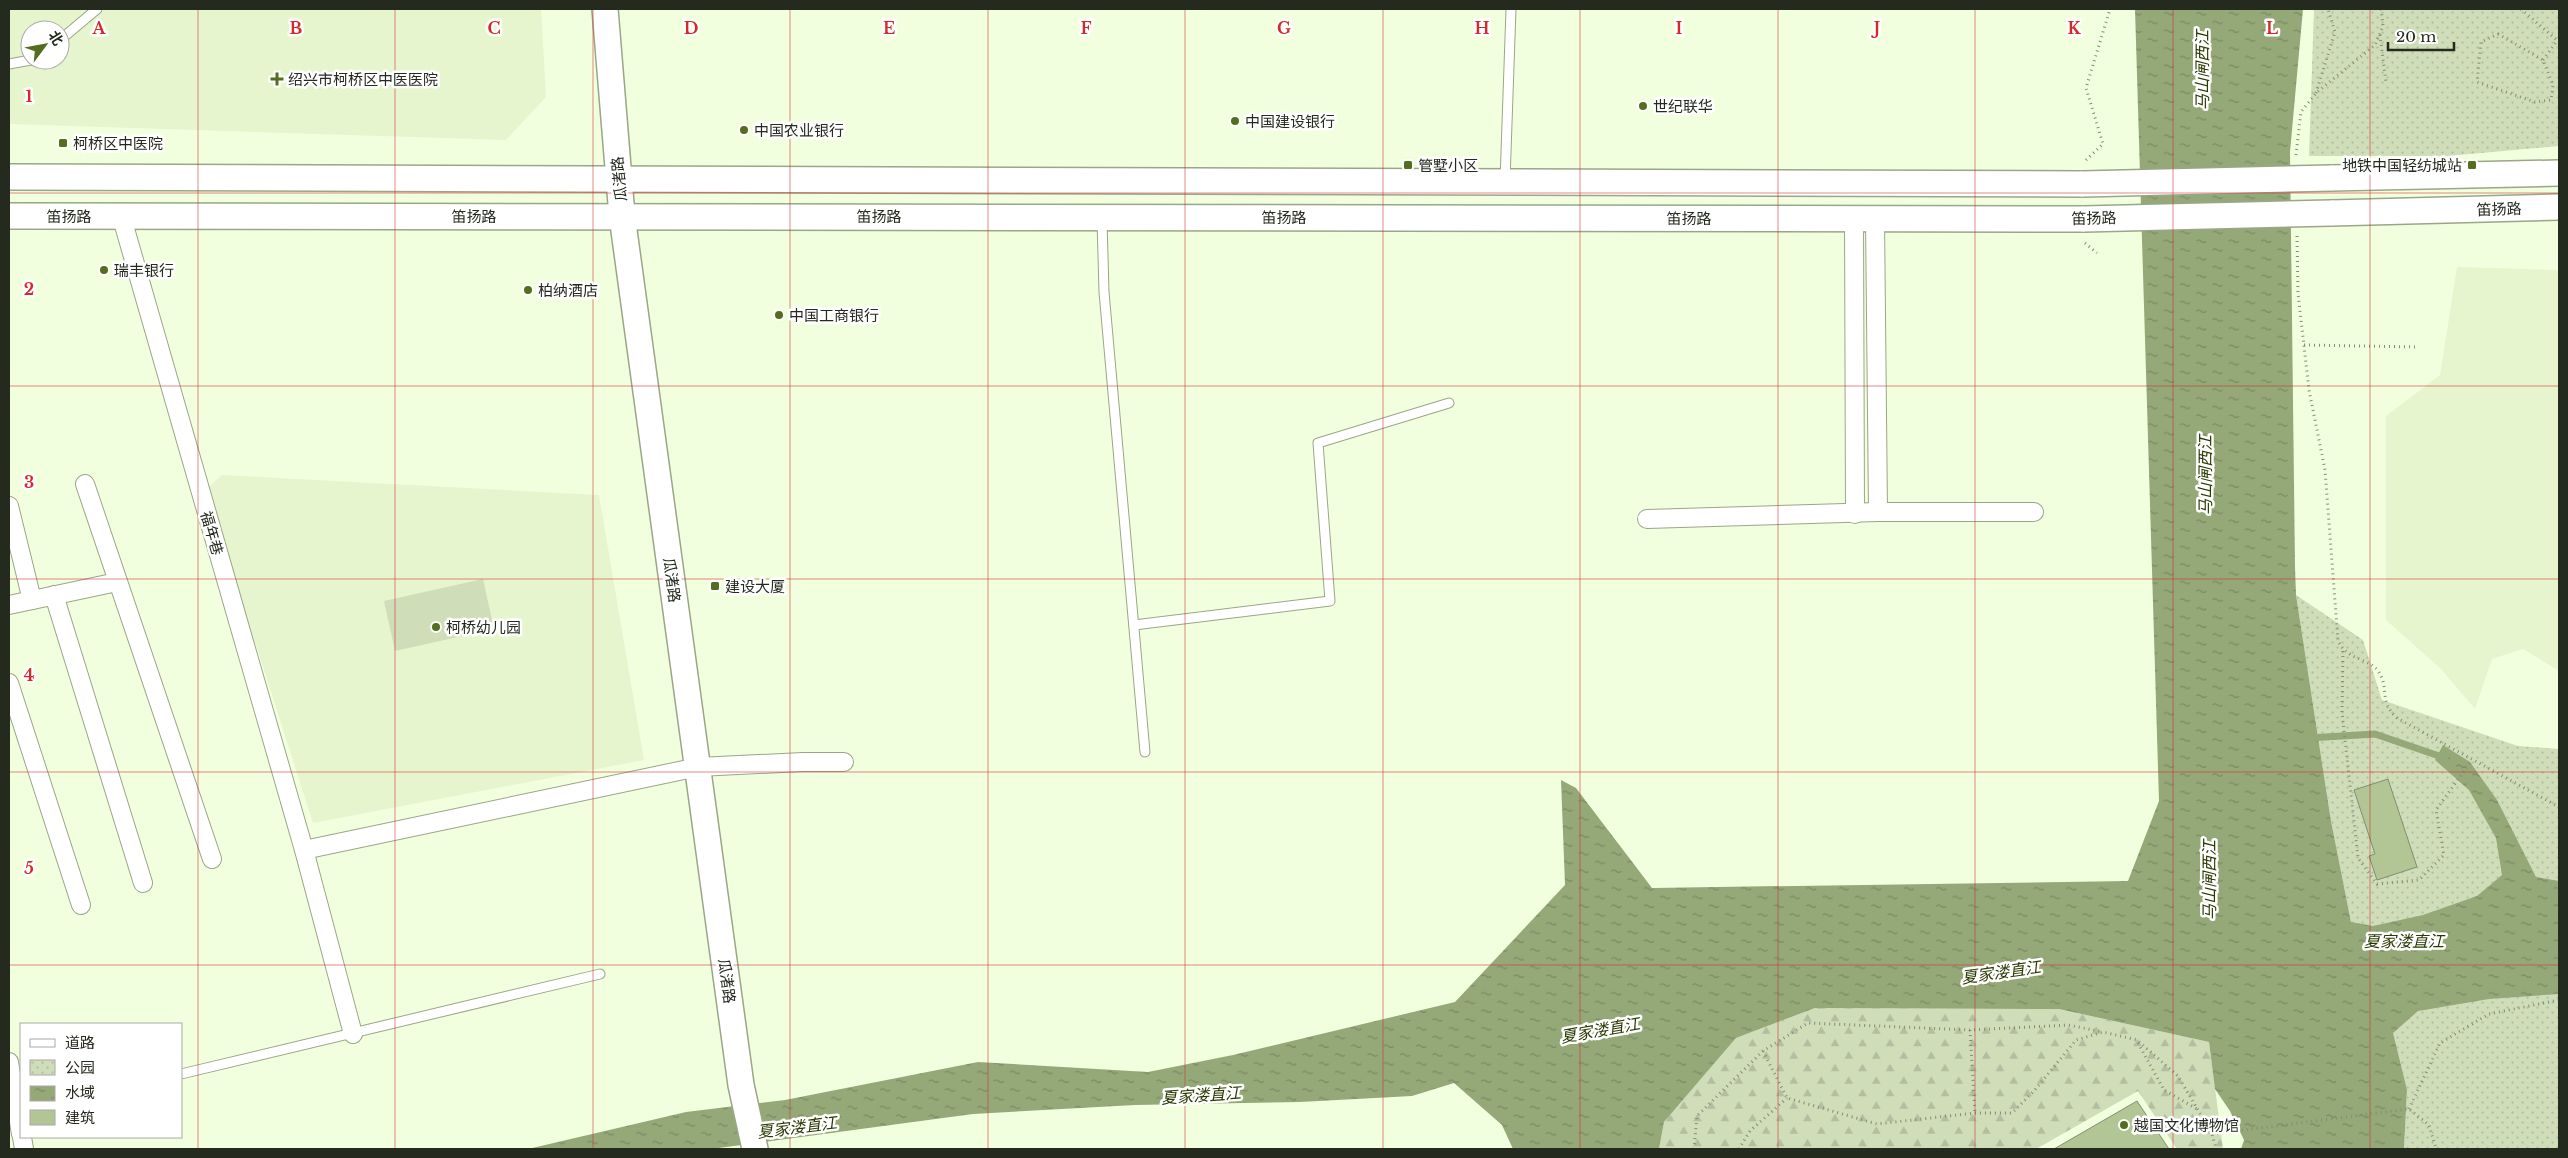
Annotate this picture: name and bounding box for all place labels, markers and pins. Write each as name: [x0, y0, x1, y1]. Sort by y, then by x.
place label: 绍兴市柯桥区中医医院: [288, 70, 438, 89]
marker: 绍兴市柯桥区中医医院: [270, 72, 284, 86]
place label: 世纪联华: [1653, 97, 1713, 116]
marker: 世纪联华: [1637, 100, 1649, 112]
place label: 中国建设银行: [1245, 112, 1335, 131]
marker: 中国建设银行: [1229, 115, 1241, 127]
place label: 中国农业银行: [754, 121, 844, 140]
marker: 中国农业银行: [738, 124, 750, 136]
place label: 柯桥区中医院: [73, 134, 163, 153]
marker: 柯桥区中医院: [57, 137, 69, 149]
place label: 管墅小区: [1418, 156, 1478, 175]
place label: 地铁中国轻纺城站: [2342, 156, 2462, 175]
marker: 管墅小区: [1402, 159, 1414, 171]
marker: 地铁中国轻纺城站: [2466, 159, 2478, 171]
place label: 瑞丰银行: [114, 261, 174, 280]
marker: 瑞丰银行: [98, 264, 110, 276]
place label: 柏纳酒店: [538, 281, 598, 300]
marker: 柏纳酒店: [522, 284, 534, 296]
place label: 中国工商银行: [789, 306, 879, 325]
marker: 中国工商银行: [773, 309, 785, 321]
place label: 建设大厦: [725, 577, 785, 596]
marker: 建设大厦: [709, 580, 721, 592]
place label: 柯桥幼儿园: [446, 618, 521, 637]
marker: 柯桥幼儿园: [430, 621, 442, 633]
place label: 越国文化博物馆: [2134, 1116, 2239, 1135]
marker: 越国文化博物馆: [2118, 1119, 2130, 1131]

